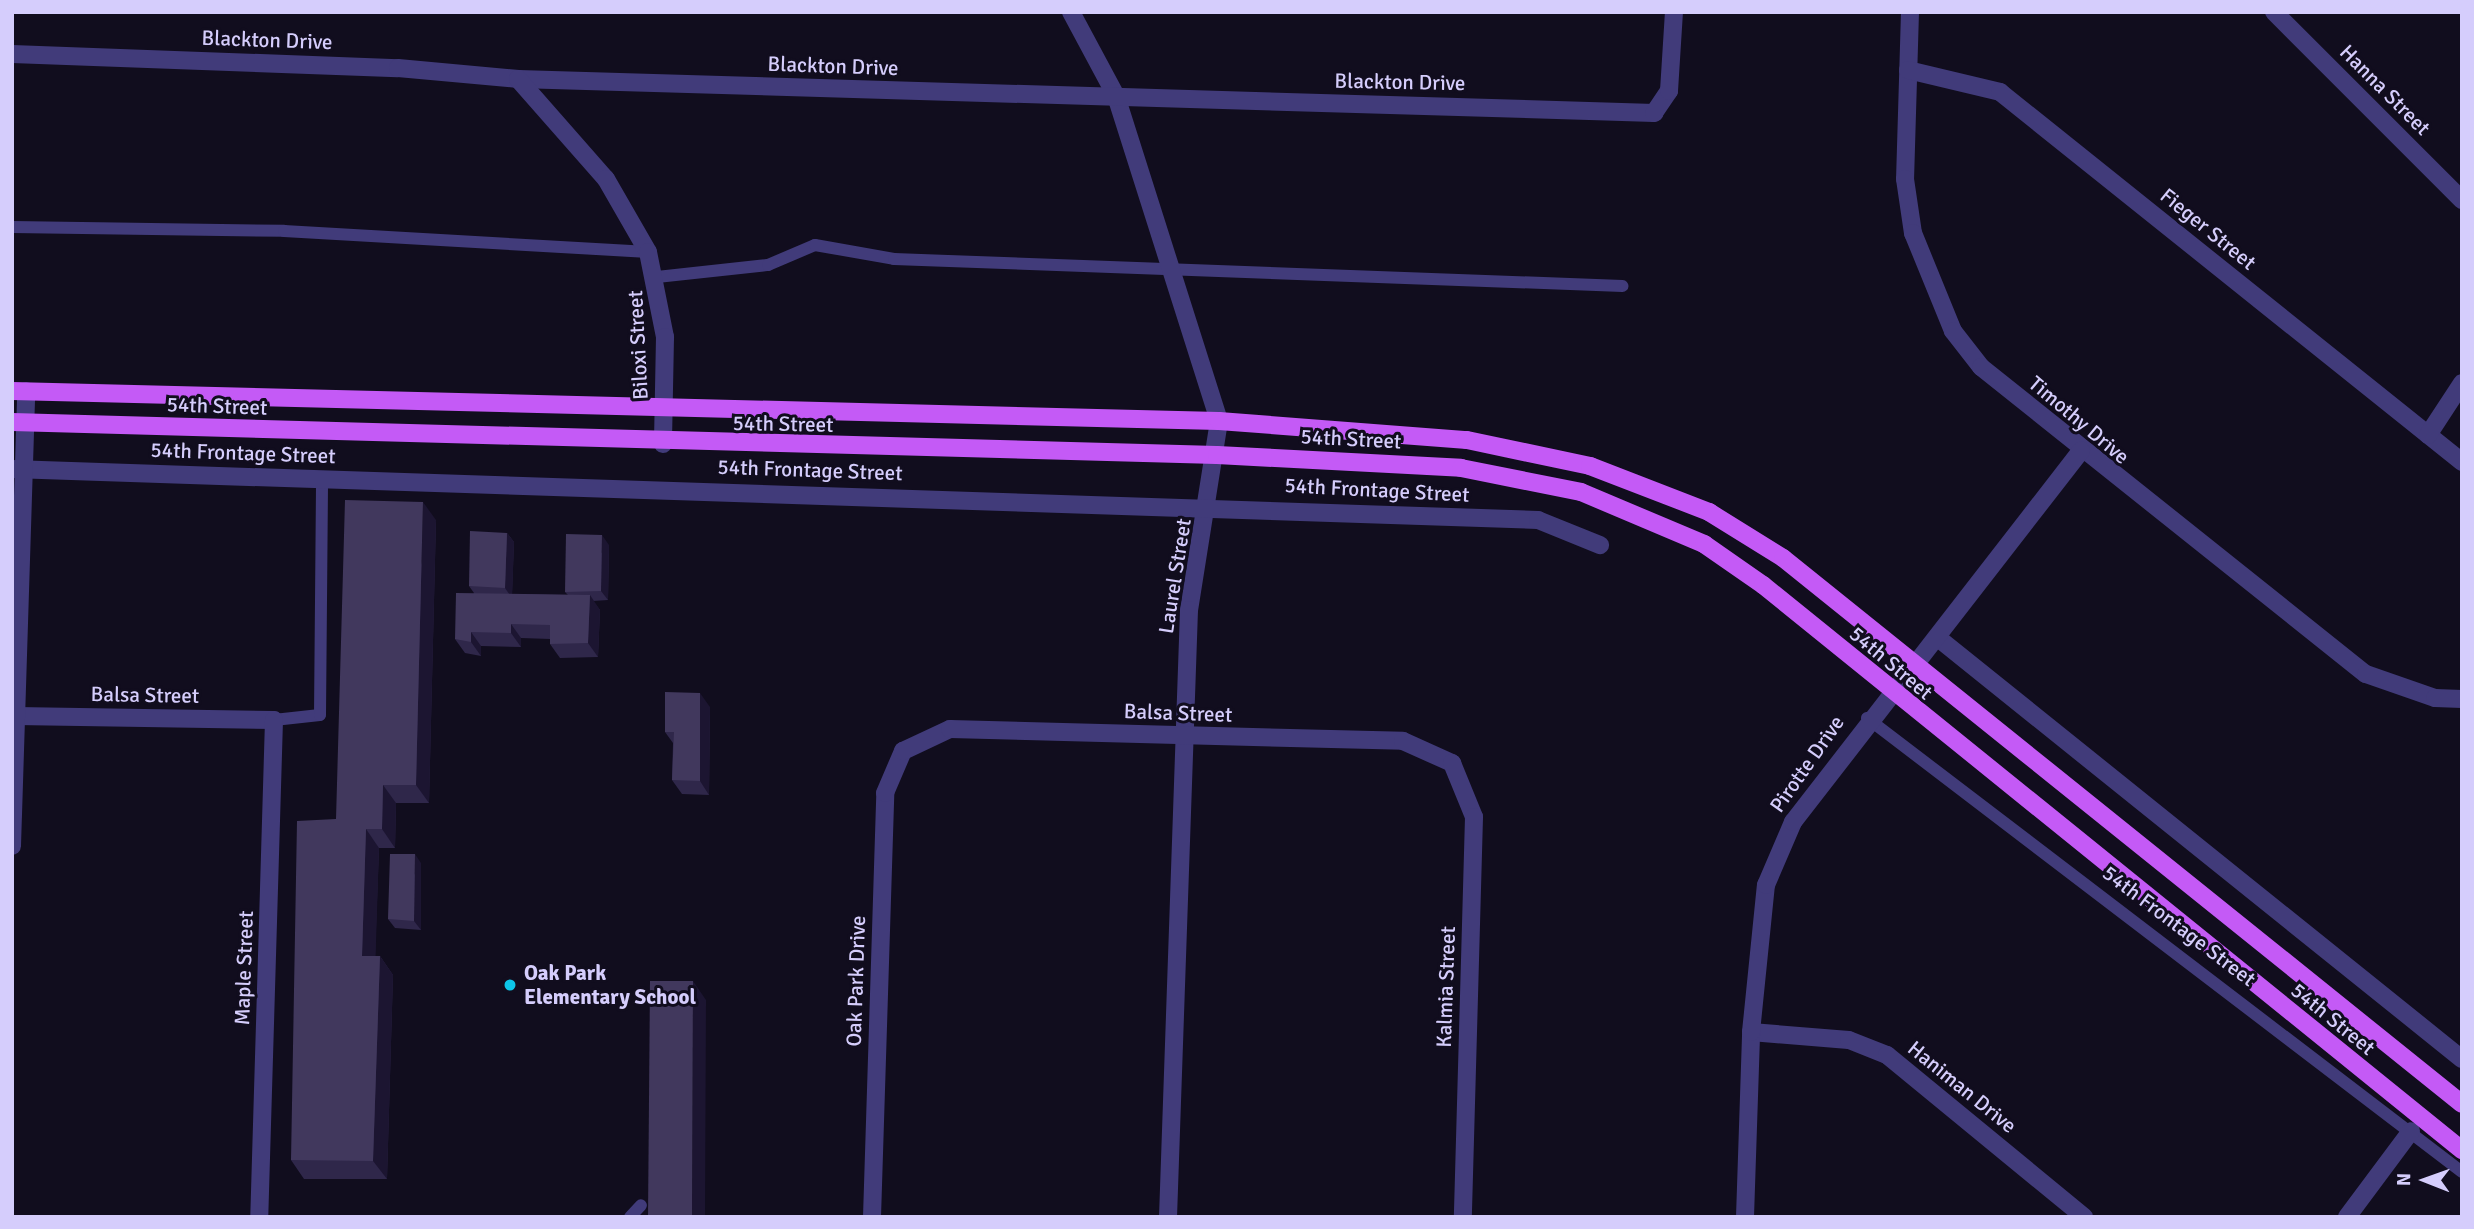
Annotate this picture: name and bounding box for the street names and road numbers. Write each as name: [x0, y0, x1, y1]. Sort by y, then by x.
street label: Blackton Drive: [201, 25, 333, 55]
street label: Hanna Street: [2334, 39, 2436, 141]
street label: Blackton Drive: [767, 51, 899, 81]
street label: Blackton Drive: [1334, 68, 1466, 96]
street label: Fieger Street: [2155, 183, 2261, 275]
street label: Biloxi Street: [623, 290, 653, 400]
street label: Timothy Drive: [2024, 371, 2134, 469]
street label: 54th Street: [166, 392, 268, 420]
street label: 54th Street: [732, 411, 834, 437]
street label: 54th Street: [1300, 424, 1402, 454]
street label: 54th Frontage Street: [150, 437, 336, 469]
street label: 54th Frontage Street: [717, 454, 903, 486]
street label: 54th Frontage Street: [1284, 473, 1470, 507]
street label: Laurel Street: [1153, 517, 1197, 635]
street label: 54th Street: [1844, 621, 1938, 705]
street label: Balsa Street: [90, 681, 200, 709]
street label: Balsa Street: [1123, 699, 1233, 727]
street label: Pirotte Drive: [1764, 711, 1850, 817]
street label: 54th Frontage Street: [2097, 860, 2261, 992]
street label: Maple Street: [229, 910, 259, 1026]
street label: Oak Park Drive: [841, 915, 871, 1047]
street label: Kalmia Street: [1431, 926, 1461, 1048]
street label: 54th Street: [2286, 977, 2380, 1061]
street label: Haniman Drive: [1903, 1036, 2021, 1138]

